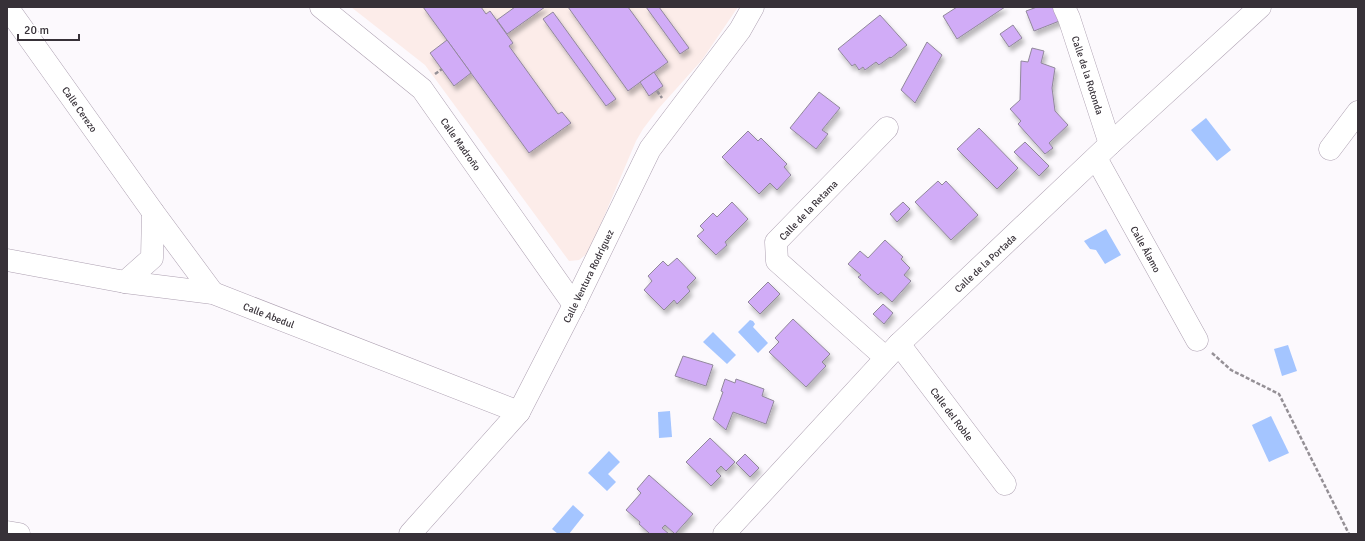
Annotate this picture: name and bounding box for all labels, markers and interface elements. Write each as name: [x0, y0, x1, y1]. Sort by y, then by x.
scale bar: [18, 16, 79, 42]
text: 20 m: [24, 23, 49, 38]
street label: Calle de la Rotonda: [1069, 34, 1105, 116]
street label: Calle Cerezo: [59, 84, 99, 135]
street label: Calle Madroño: [438, 116, 483, 173]
street label: Calle de la Retama: [777, 178, 841, 243]
street label: Calle Álamo: [1127, 224, 1164, 275]
street label: Calle Ventura Rodríguez: [561, 227, 617, 325]
street label: Calle de la Portada: [952, 232, 1019, 295]
street label: Calle Abedul: [241, 301, 296, 331]
street label: Calle del Roble: [927, 386, 975, 444]

